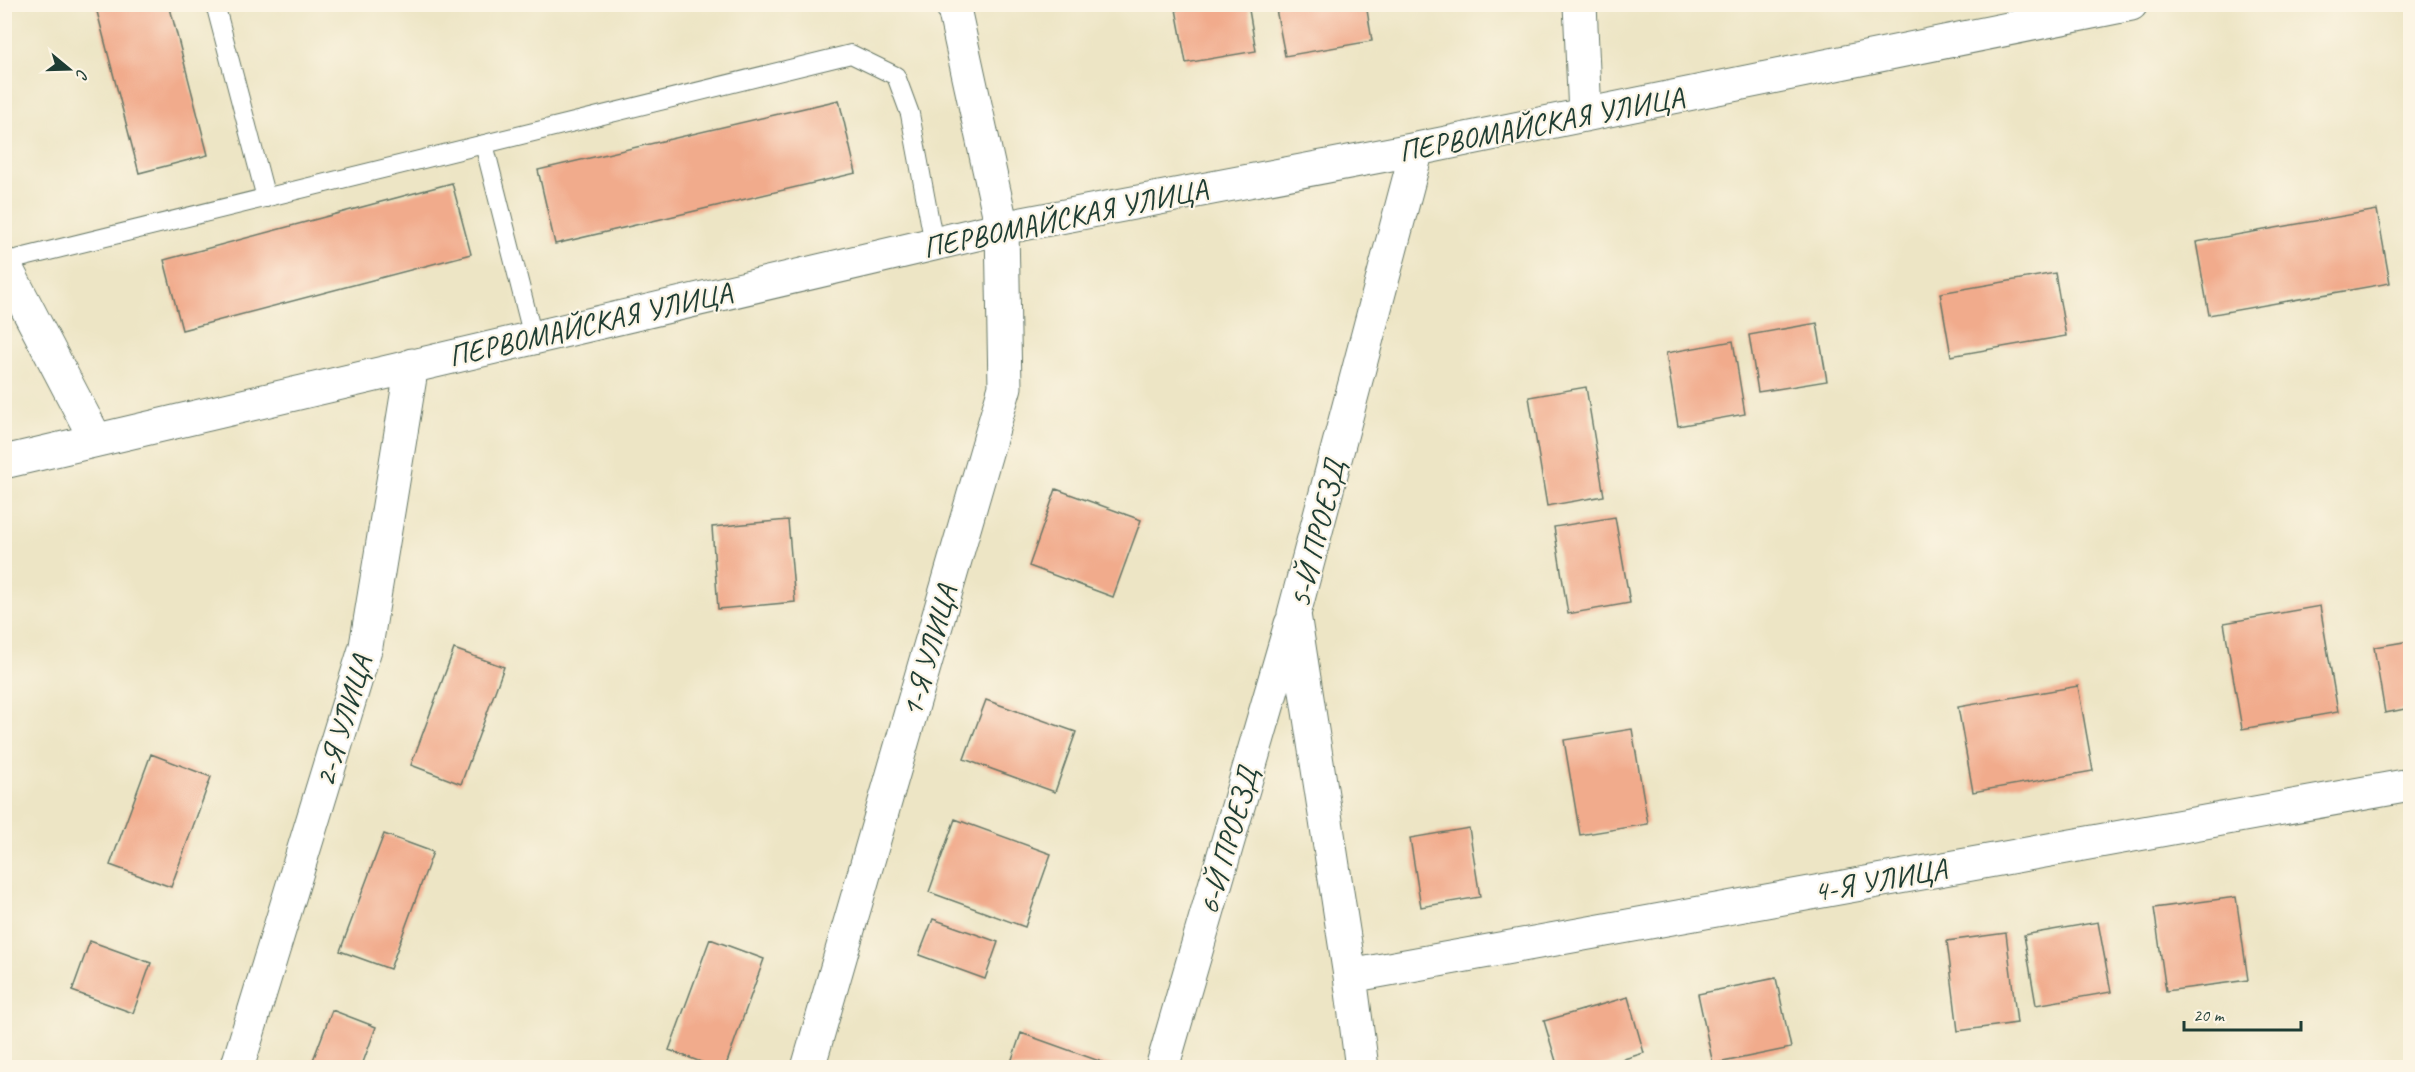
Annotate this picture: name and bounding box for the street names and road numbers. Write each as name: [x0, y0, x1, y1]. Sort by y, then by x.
street label: ПЕРВОМАЙСКАЯ УЛИЦА: [1395, 78, 1688, 170]
street label: ПЕРВОМАЙСКАЯ УЛИЦА: [920, 169, 1211, 267]
street label: ПЕРВОМАЙСКАЯ УЛИЦА: [445, 273, 736, 375]
street label: 5-Й ПРОЕЗД: [1280, 454, 1354, 612]
street label: 1-Я УЛИЦА: [892, 579, 966, 721]
street label: 2-Я УЛИЦА: [305, 649, 381, 791]
street label: 6-Й ПРОЕЗД: [1189, 761, 1268, 918]
street label: 4-Я УЛИЦА: [1810, 849, 1951, 910]

